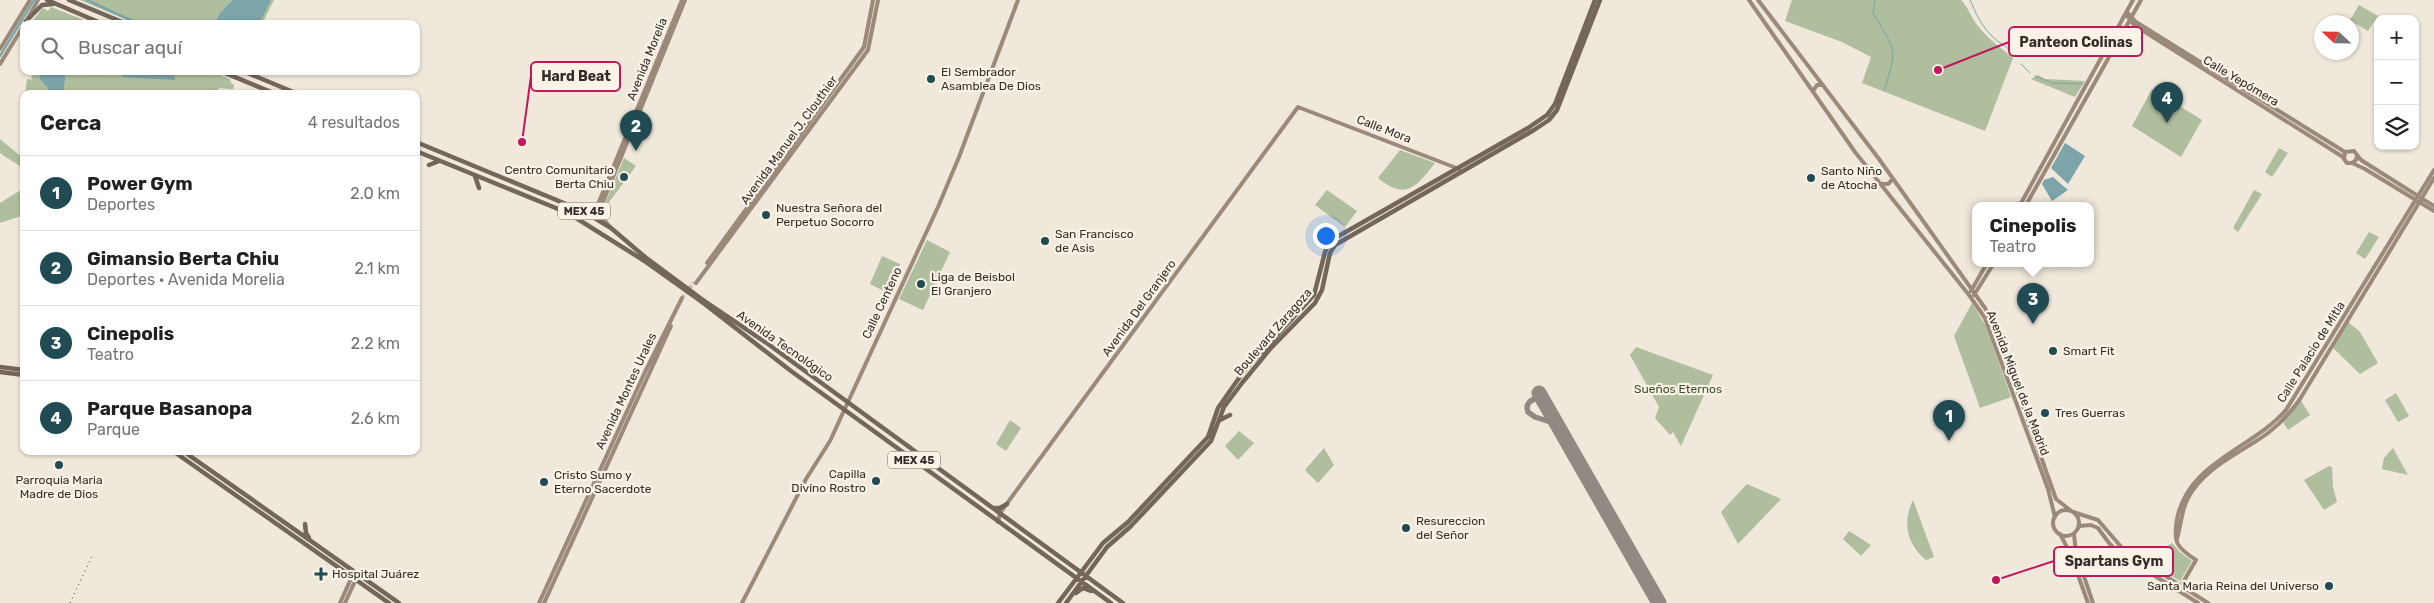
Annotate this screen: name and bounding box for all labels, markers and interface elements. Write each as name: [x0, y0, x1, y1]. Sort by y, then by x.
north arrow: [2314, 15, 2359, 60]
map controls: [2374, 15, 2419, 150]
button: +: [2374, 15, 2419, 60]
street label: Avenida Morelia: [624, 16, 670, 102]
search box: [20, 20, 420, 75]
callout: Panteon Colinas: [2009, 27, 2142, 56]
icon: search: [38, 34, 66, 62]
text: Panteon Colinas: [2019, 34, 2133, 51]
text: Buscar aquí: [78, 36, 182, 59]
street label: Calle Yepómera: [2201, 53, 2281, 109]
button: −: [2374, 60, 2419, 105]
callout: Hard Beat: [531, 62, 620, 91]
place label: El Sembrador Asamblea De Dios: [941, 65, 1041, 93]
text: Hard Beat: [541, 68, 611, 85]
street label: Avenida Manuel J. Clouthier: [738, 73, 841, 207]
marker: El Sembrador Asamblea De Dios: [925, 73, 937, 85]
pin: 4: [2151, 82, 2183, 123]
button: layers: [2374, 105, 2419, 150]
text: Cerca: [40, 110, 101, 135]
pin: 2: [620, 110, 652, 151]
street label: Calle Mora: [1355, 112, 1413, 146]
text: 4 resultados: [308, 113, 400, 132]
place label: Centro Comunitario Berta Chiu: [505, 163, 614, 191]
place label: Santo Niño de Atocha: [1821, 164, 1882, 192]
marker: Centro Comunitario Berta Chiu: [618, 171, 630, 183]
text: Power Gym: [87, 172, 193, 195]
marker: Santo Niño de Atocha: [1805, 172, 1817, 184]
text: 1: [52, 184, 60, 203]
text: 2.0 km: [350, 184, 400, 203]
text: Deportes: [87, 195, 155, 214]
place label: Nuestra Señora del Perpetuo Socorro: [776, 201, 882, 229]
road number: MEX 45: [558, 202, 610, 220]
popup: [1972, 202, 2094, 267]
marker: Nuestra Señora del Perpetuo Socorro: [760, 209, 772, 221]
text: Cinepolis: [1989, 214, 2077, 237]
your location: [1313, 223, 1339, 249]
place label: San Francisco de Asis: [1055, 227, 1134, 255]
marker: San Francisco de Asis: [1039, 235, 1051, 247]
text: Teatro: [1989, 237, 2036, 256]
text: Gimansio Berta Chiu: [87, 247, 279, 270]
street label: Avenida Del Granjero: [1099, 257, 1179, 359]
text: 2: [51, 259, 61, 278]
text: 2.1 km: [354, 259, 400, 278]
street label: Calle Centeno: [859, 265, 905, 341]
text: Deportes · Avenida Morelia: [87, 270, 285, 289]
place label: Liga de Beisbol El Granjero: [931, 270, 1015, 298]
marker: Liga de Beisbol El Granjero: [915, 278, 927, 290]
pin: 3: [2017, 283, 2049, 324]
street label: Boulevard Zaragoza: [1231, 286, 1315, 378]
street label: Calle Palacio de Mitla: [2274, 299, 2348, 405]
street label: Avenida Tecnológico: [734, 308, 836, 385]
street label: Avenida Miguel de la Madrid: [1984, 308, 2052, 458]
text: Cinepolis: [87, 322, 174, 345]
street label: Avenida Montes Urales: [593, 330, 659, 452]
text: 3: [51, 334, 61, 353]
text: 2.2 km: [351, 334, 400, 353]
place label: Smart Fit: [2063, 344, 2115, 358]
text: Teatro: [87, 345, 134, 364]
marker: Smart Fit: [2047, 345, 2059, 357]
park label: Sueños Eternos: [1634, 382, 1722, 396]
text: Parque Basanopa: [87, 397, 252, 420]
pin: 1: [1933, 400, 1965, 441]
place label: Tres Guerras: [2055, 406, 2125, 420]
marker: Tres Guerras: [2039, 407, 2051, 419]
text: 4: [51, 409, 61, 428]
text: 2.6 km: [351, 409, 400, 428]
text: Parque: [87, 420, 140, 439]
road number: MEX 45: [888, 452, 940, 468]
marker: Parroquia Maria Madre de Dios: [53, 459, 65, 471]
place label: Capilla Divino Rostro: [791, 467, 866, 495]
place label: Cristo Sumo y Eterno Sacerdote: [554, 468, 652, 496]
place label: Parroquia Maria Madre de Dios: [15, 473, 103, 501]
marker: Capilla Divino Rostro: [870, 475, 882, 487]
marker: Cristo Sumo y Eterno Sacerdote: [538, 476, 550, 488]
place label: Resureccion del Señor: [1416, 514, 1485, 542]
marker: Resureccion del Señor: [1400, 522, 1412, 534]
callout: Spartans Gym: [2054, 547, 2173, 576]
text: Spartans Gym: [2065, 553, 2163, 570]
marker: Hospital Juárez: [314, 567, 328, 581]
place label: Hospital Juárez: [332, 567, 419, 581]
place label: Santa Maria Reina del Universo: [2147, 579, 2319, 593]
marker: Santa Maria Reina del Universo: [2323, 580, 2335, 592]

